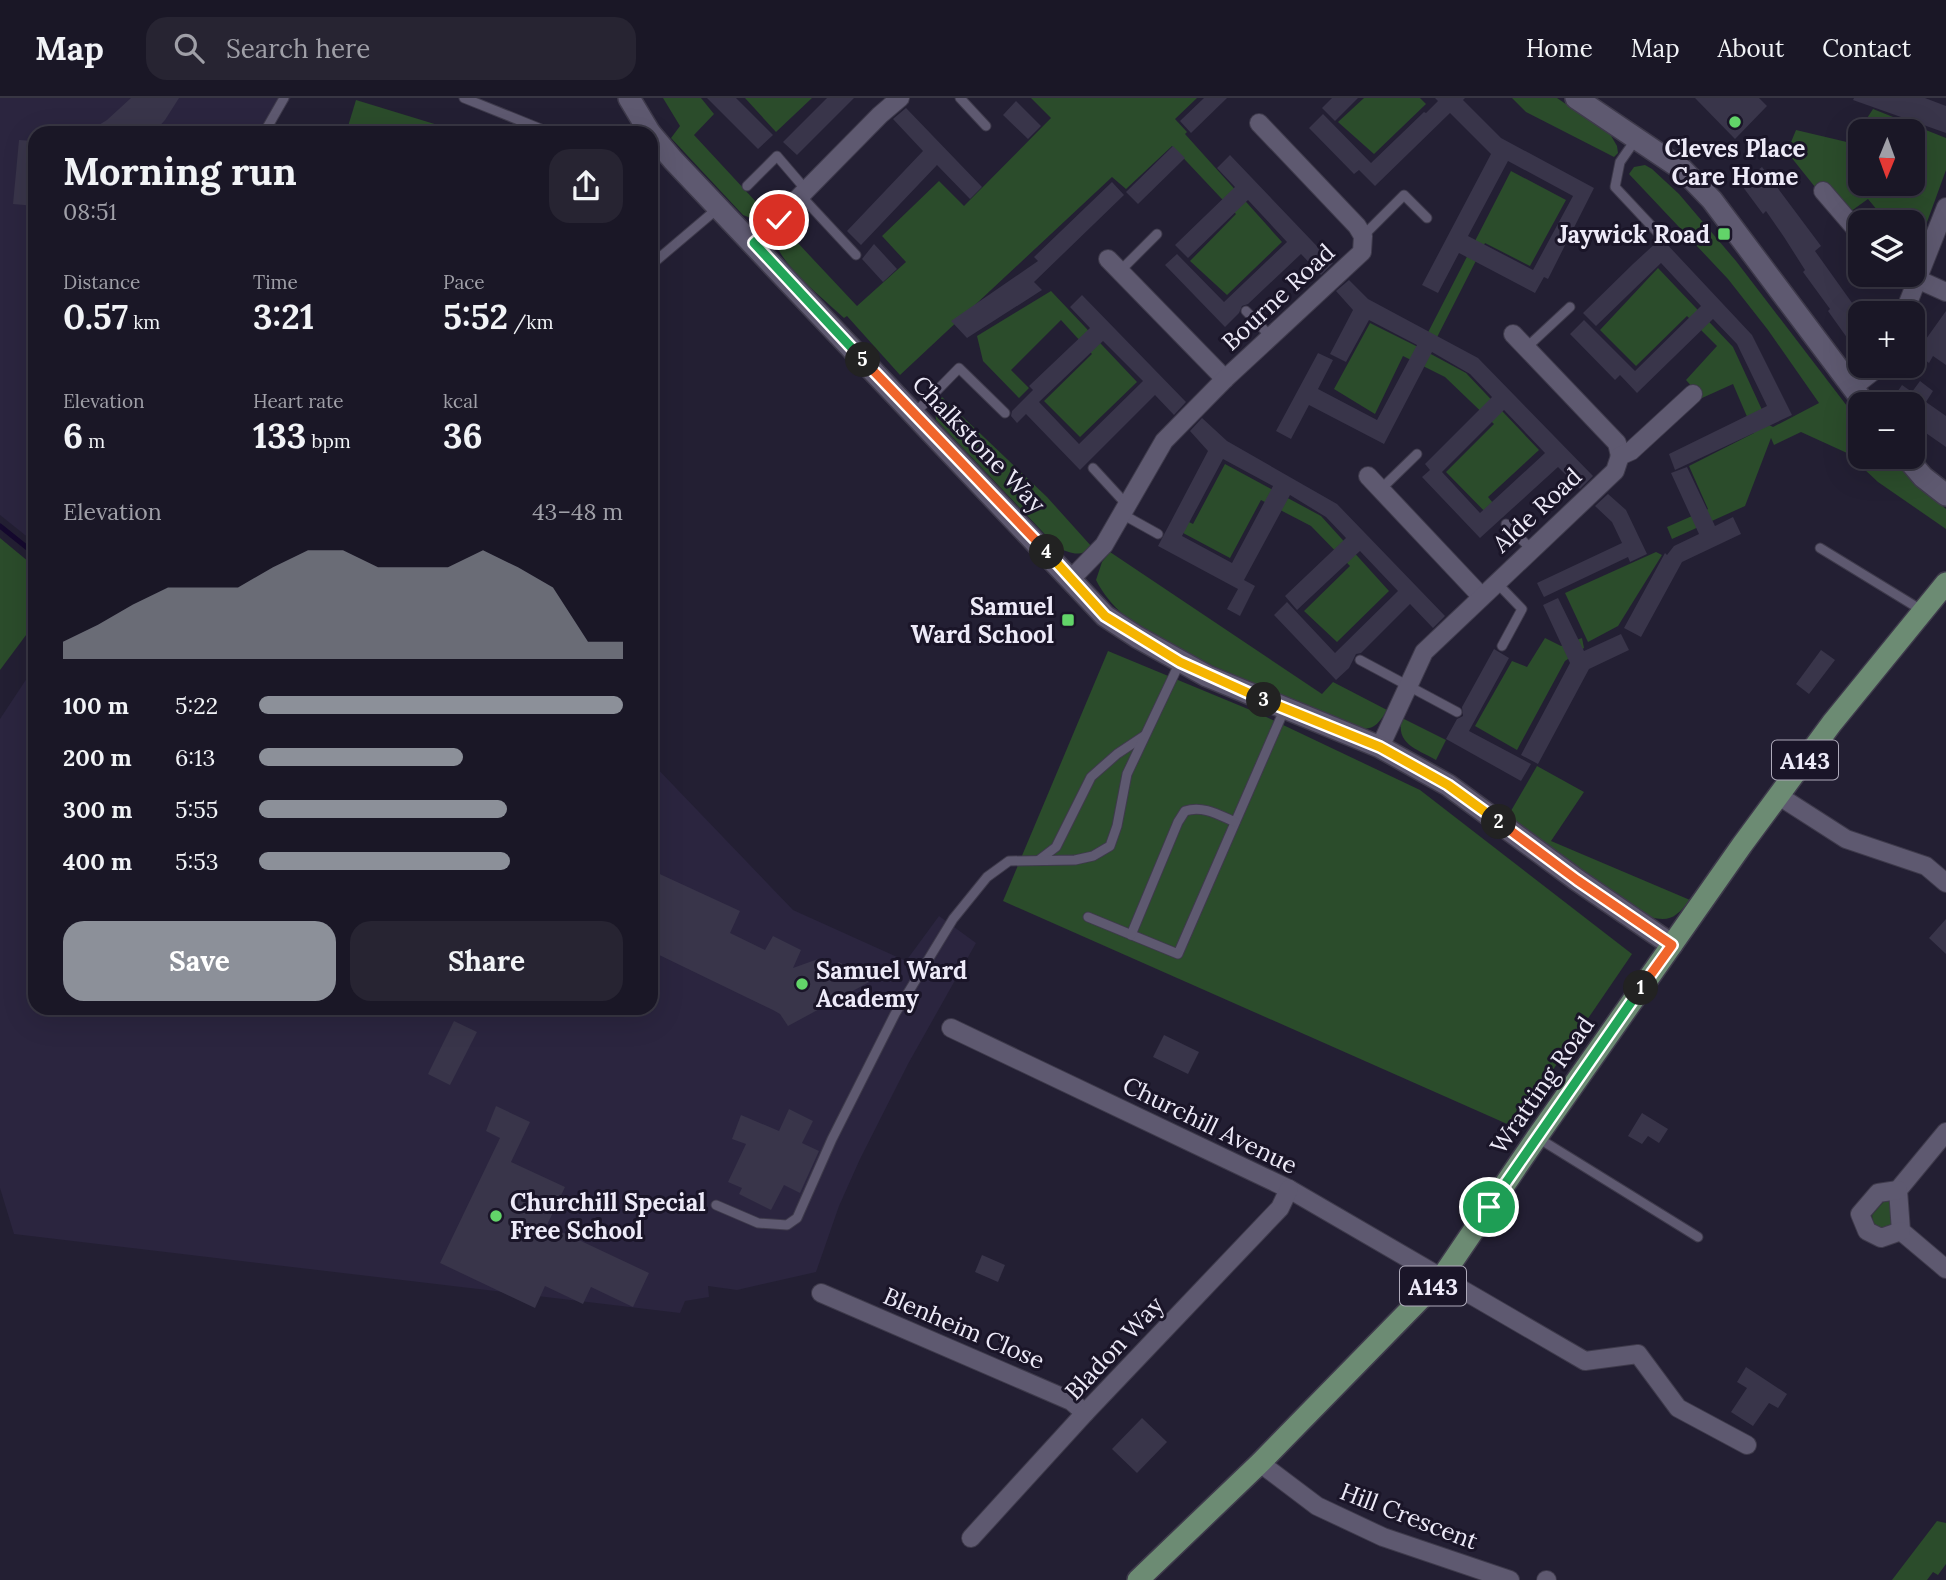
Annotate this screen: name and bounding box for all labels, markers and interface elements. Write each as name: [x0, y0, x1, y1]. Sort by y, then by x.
search box: [146, 17, 636, 80]
text: Map: [35, 27, 104, 69]
icon: search: [170, 29, 208, 67]
text: Search here: [226, 32, 370, 65]
text: Home: [1526, 33, 1593, 64]
text: Map: [1631, 33, 1680, 64]
text: About: [1718, 33, 1784, 64]
text: Contact: [1822, 33, 1911, 64]
marker: Cleves Place Care Home: [1727, 114, 1743, 130]
north arrow: [1848, 119, 1925, 196]
map controls: [1848, 119, 1925, 469]
place label: Cleves Place Care Home: [1665, 133, 1806, 192]
text: Morning run: [63, 147, 297, 195]
button: share: [549, 149, 623, 223]
pin: [749, 190, 809, 250]
text: 08:51: [63, 197, 117, 226]
icon: check: [760, 201, 798, 239]
button: layers: [1848, 210, 1925, 287]
place label: Jaywick Road: [1558, 219, 1710, 250]
marker: Jaywick Road: [1716, 226, 1732, 242]
street label: Bourne Road: [1215, 237, 1341, 357]
text: Distance: [63, 270, 140, 294]
text: Time: [253, 270, 298, 294]
text: Pace: [443, 270, 485, 294]
text: 0.57: [63, 294, 128, 339]
text: 3:21: [253, 294, 314, 339]
text: 5:52: [443, 294, 508, 339]
button: +: [1848, 301, 1925, 378]
text: km: [128, 310, 160, 334]
text: /km: [508, 310, 554, 334]
pin: 5: [846, 342, 880, 378]
text: 5: [857, 347, 868, 371]
street label: Chalkstone Way: [906, 369, 1053, 519]
text: Elevation: [63, 389, 145, 413]
text: Heart rate: [253, 389, 344, 413]
text: kcal: [443, 389, 478, 413]
button: −: [1848, 392, 1925, 469]
text: 6: [63, 413, 83, 458]
text: 133: [253, 413, 306, 458]
text: 36: [443, 413, 483, 458]
text: m: [83, 429, 105, 453]
text: bpm: [306, 429, 351, 453]
street label: Alde Road: [1485, 461, 1588, 560]
text: Elevation: [63, 497, 162, 526]
text: 43–48 m: [532, 497, 623, 526]
pin: 4: [1030, 534, 1064, 570]
text: 4: [1041, 539, 1052, 563]
place label: Samuel Ward School: [911, 591, 1054, 650]
marker: Samuel Ward School: [1060, 612, 1076, 628]
pin: 3: [1246, 682, 1282, 718]
text: 3: [1258, 687, 1269, 711]
text: 100 m: [63, 691, 129, 720]
text: 5:22: [175, 691, 218, 720]
road number: A143: [1772, 740, 1838, 780]
text: 200 m: [63, 743, 132, 772]
text: 6:13: [175, 743, 215, 772]
text: 300 m: [63, 795, 132, 824]
text: 5:55: [175, 795, 218, 824]
pin: 2: [1482, 804, 1516, 840]
text: 2: [1493, 809, 1504, 833]
text: 400 m: [63, 847, 132, 876]
text: 5:53: [175, 847, 219, 876]
button: Save: [63, 921, 336, 1001]
button: Share: [350, 921, 623, 1001]
place label: Samuel Ward Academy: [816, 955, 967, 1014]
pin: 1: [1624, 970, 1658, 1006]
text: 1: [1637, 975, 1644, 999]
marker: Samuel Ward Academy: [794, 976, 810, 992]
street label: Wratting Road: [1483, 1010, 1601, 1160]
street label: Churchill Avenue: [1118, 1069, 1302, 1181]
pin: [1459, 1177, 1519, 1237]
place label: Churchill Special Free School: [510, 1187, 706, 1246]
icon: arrive: [1470, 1188, 1508, 1226]
marker: Churchill Special Free School: [488, 1208, 504, 1224]
road number: A143: [1400, 1266, 1466, 1306]
street label: Blenheim Close: [879, 1280, 1049, 1376]
street label: Bladon Way: [1058, 1289, 1170, 1406]
street label: Hill Crescent: [1336, 1476, 1483, 1557]

